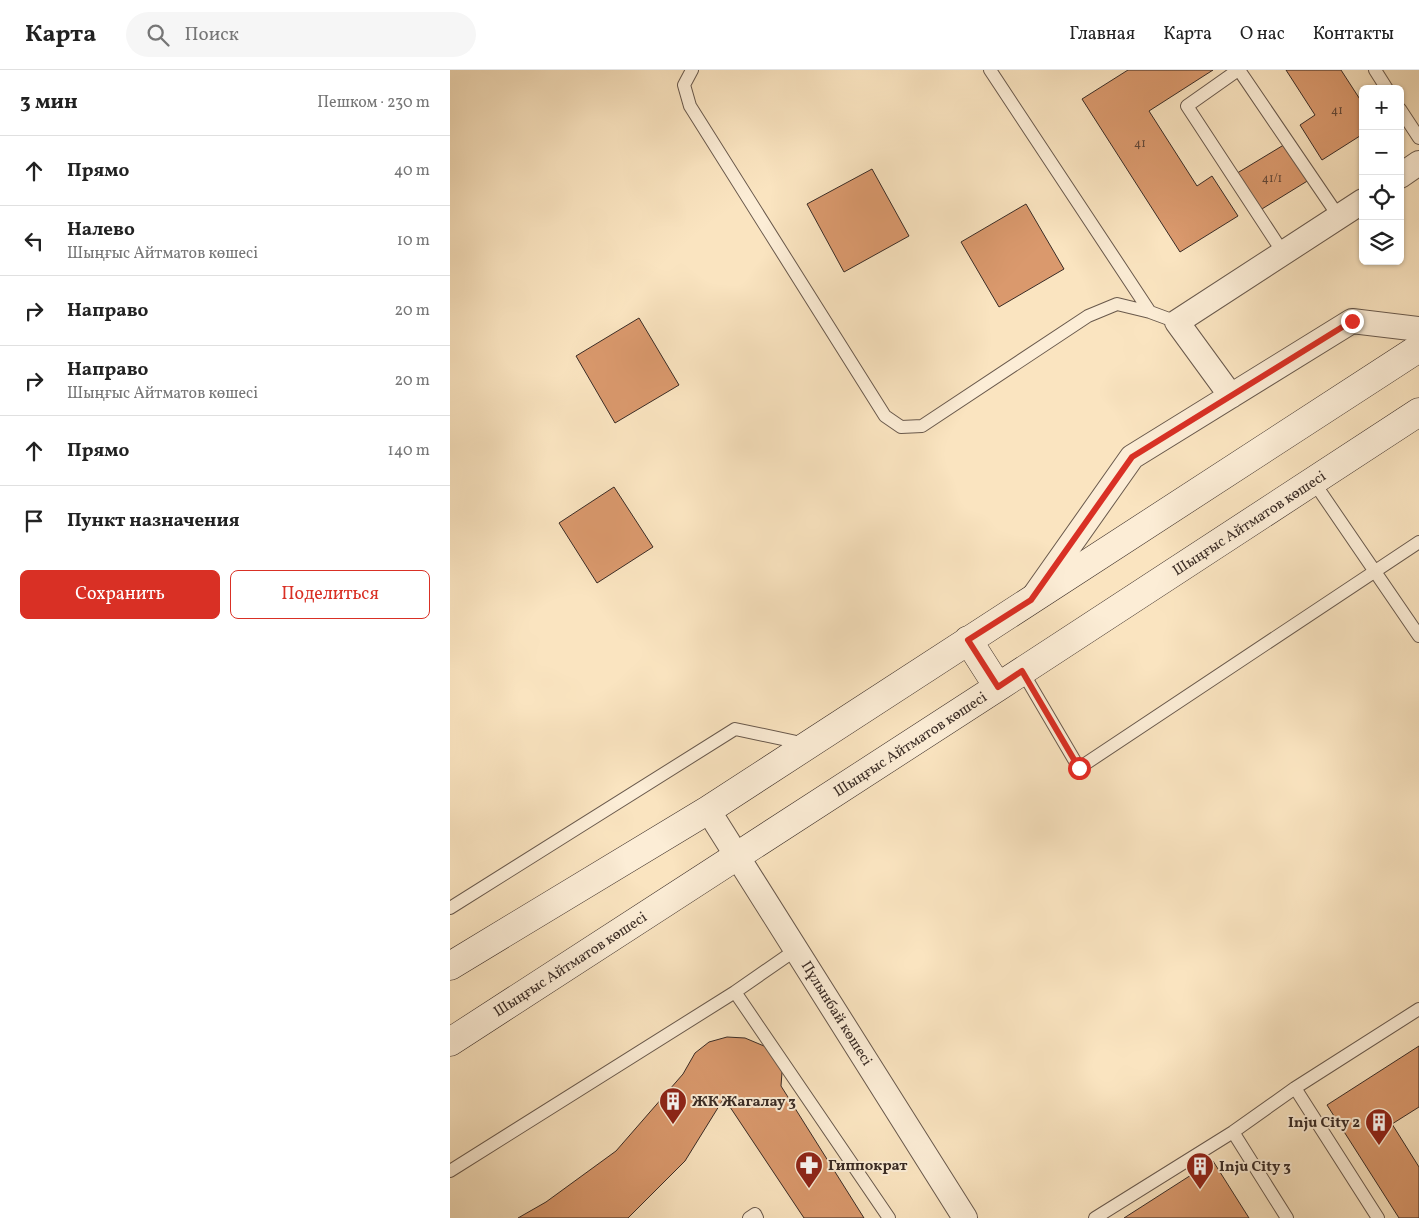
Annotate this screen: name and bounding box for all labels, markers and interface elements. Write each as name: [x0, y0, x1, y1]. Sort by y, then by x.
search box: [126, 12, 476, 57]
text: Карта: [25, 18, 96, 52]
icon: search: [144, 21, 172, 49]
text: Поиск: [184, 22, 239, 48]
text: Главная: [1069, 22, 1135, 47]
text: Карта: [1163, 22, 1212, 47]
text: О нас: [1240, 22, 1285, 47]
text: Контакты: [1313, 22, 1394, 47]
map controls: [1359, 85, 1404, 265]
button: +: [1359, 85, 1404, 130]
text: 3 мин: [20, 88, 78, 117]
text: Пешком · 230 m: [317, 92, 430, 114]
house number: 41: [1331, 103, 1343, 119]
button: −: [1359, 130, 1404, 175]
house number: 41: [1134, 136, 1146, 152]
icon: ahead: [20, 157, 48, 185]
text: Прямо: [67, 158, 129, 184]
text: 40 m: [394, 160, 430, 182]
house number: 41/1: [1262, 171, 1282, 187]
button: locate: [1359, 175, 1404, 220]
text: Налево: [67, 217, 135, 243]
button: layers: [1359, 220, 1404, 265]
icon: left: [20, 227, 48, 255]
text: 10 m: [397, 230, 430, 252]
text: Шыңғыс Айтматов көшесі: [67, 243, 258, 265]
icon: right: [20, 297, 48, 325]
text: Направо: [67, 298, 149, 324]
text: 20 m: [395, 300, 430, 322]
route end: [1341, 310, 1364, 333]
text: Направо: [67, 357, 149, 383]
icon: right: [20, 367, 48, 395]
text: 20 m: [395, 370, 430, 392]
text: Шыңғыс Айтматов көшесі: [67, 383, 258, 405]
icon: ahead: [20, 437, 48, 465]
text: Прямо: [67, 438, 129, 464]
text: 140 m: [388, 440, 430, 462]
street label: Шыңғыс Айтматов көшесі: [1169, 467, 1331, 582]
icon: arrive: [20, 507, 48, 535]
text: Пункт назначения: [67, 508, 240, 534]
button: Сохранить: [20, 570, 220, 619]
button: Поделиться: [230, 570, 430, 619]
street label: Шыңғыс Айтматов көшесі: [830, 688, 992, 803]
route start: [1068, 757, 1091, 780]
street label: Шыңғыс Айтматов көшесі: [490, 908, 652, 1023]
street label: Пұлынбай көшесі: [795, 957, 876, 1070]
building icon: ЖК Жагалау 3: [658, 1086, 688, 1125]
place label: ЖК Жагалау 3: [692, 1092, 796, 1113]
building icon: Inju City 2: [1364, 1107, 1394, 1146]
place label: Inju City 2: [1288, 1113, 1360, 1134]
pharmacy icon: Гиппократ: [794, 1150, 824, 1189]
building icon: Inju City 3: [1185, 1151, 1215, 1190]
place label: Гиппократ: [828, 1156, 908, 1177]
place label: Inju City 3: [1219, 1157, 1291, 1178]

